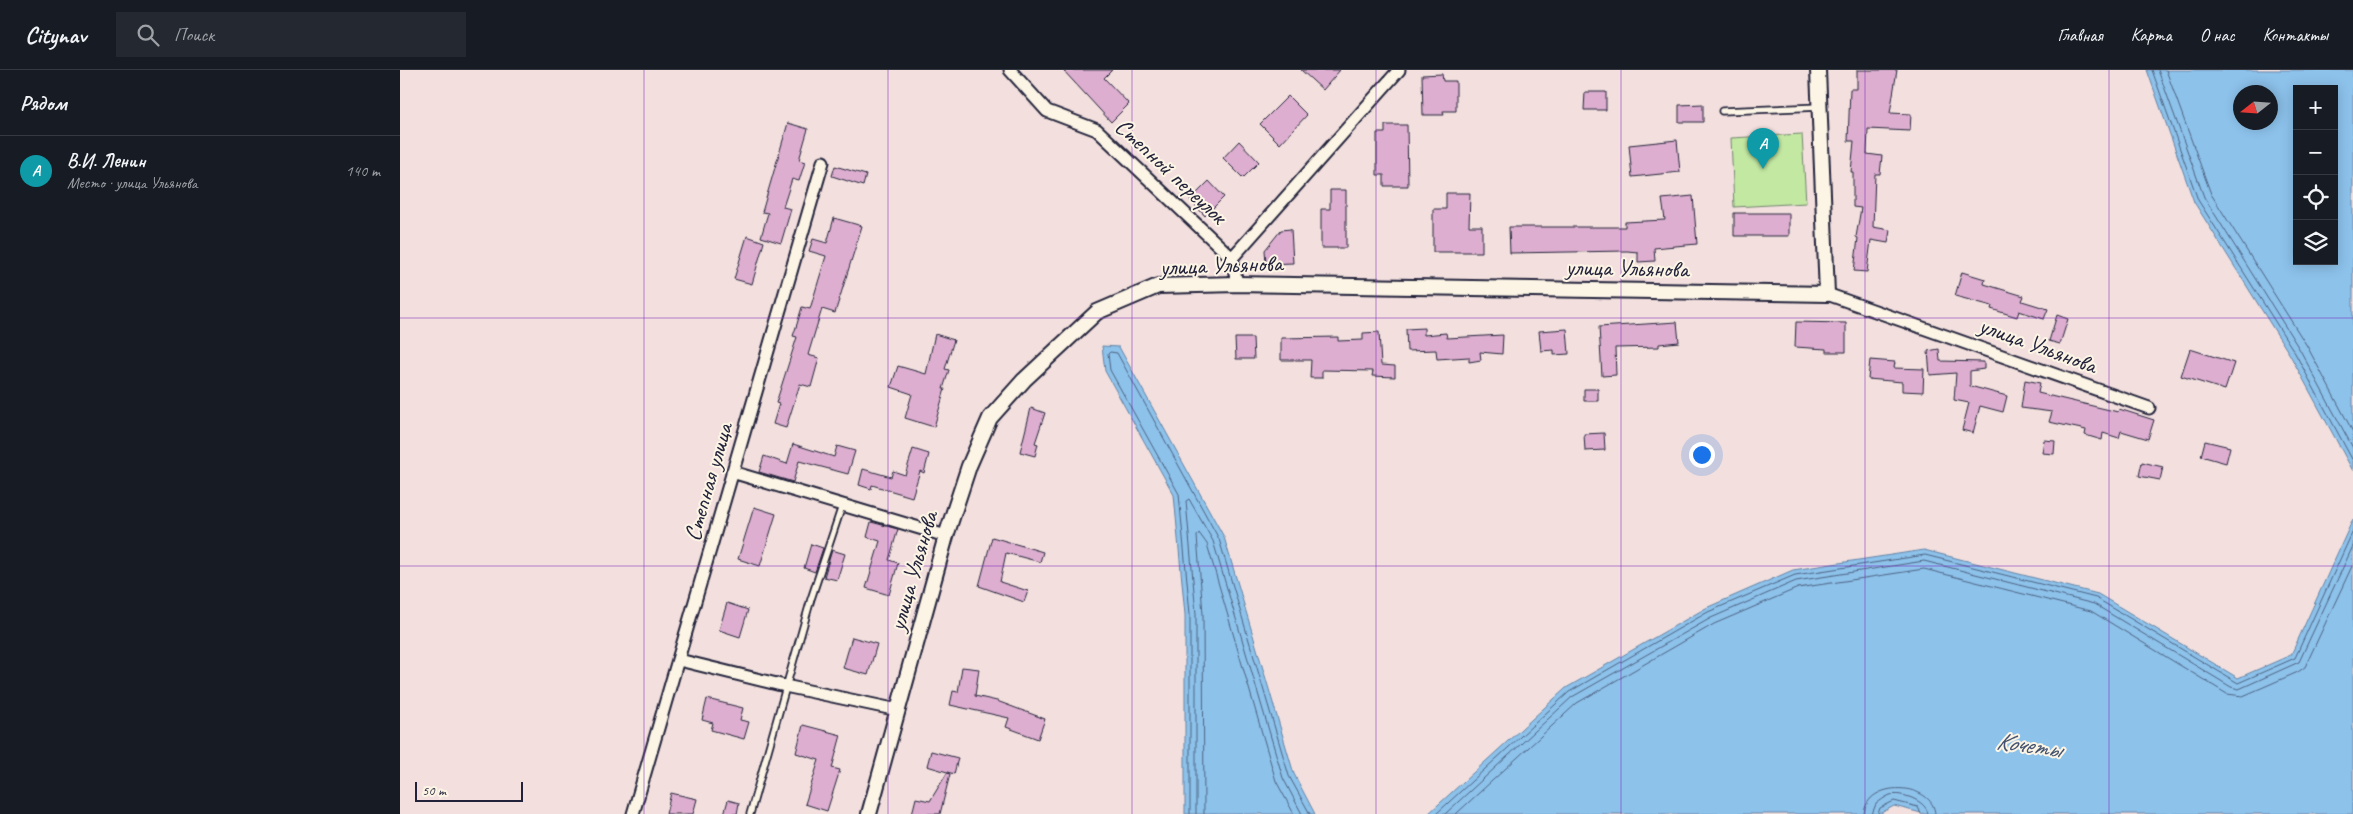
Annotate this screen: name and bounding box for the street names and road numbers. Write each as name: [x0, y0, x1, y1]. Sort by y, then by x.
street label: Степной переулок: [1109, 111, 1235, 232]
street label: улица Ульянова: [1157, 248, 1285, 282]
street label: улица Ульянова: [1563, 252, 1691, 284]
street label: улица Ульянова: [1973, 309, 2103, 381]
street label: Степная улица: [677, 418, 740, 544]
street label: улица Ульянова: [881, 506, 945, 636]

